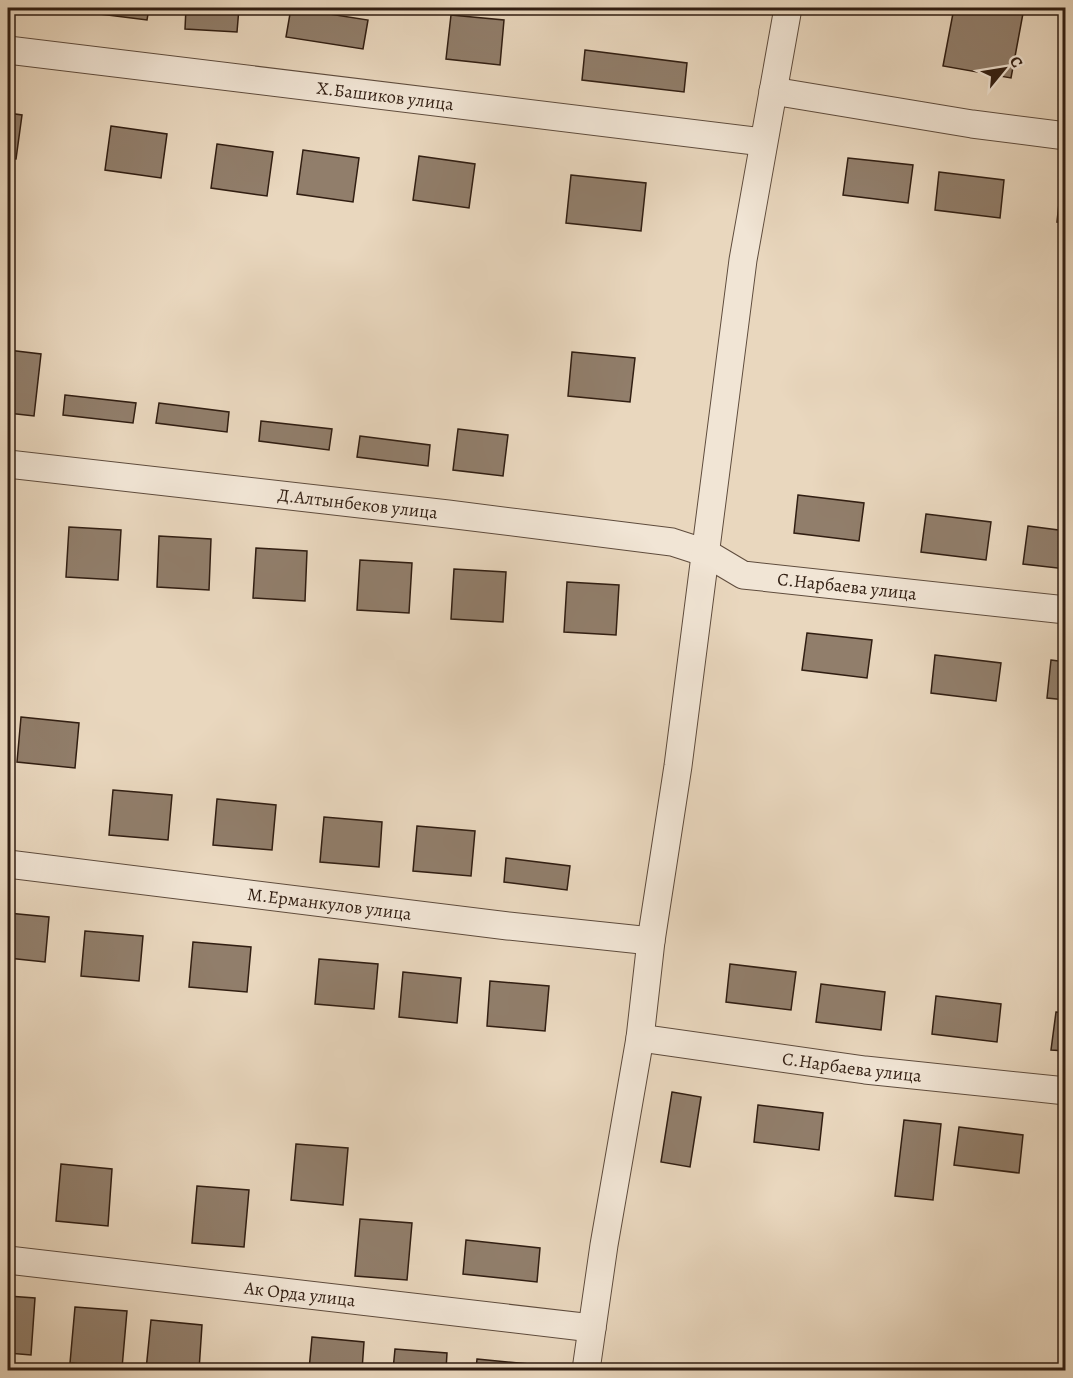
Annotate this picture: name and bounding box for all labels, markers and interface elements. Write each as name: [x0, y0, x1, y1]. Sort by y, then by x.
north arrow: [974, 39, 1034, 99]
text: С: [1004, 52, 1028, 72]
street label: Х.Башиков улица: [315, 76, 456, 116]
street label: Д.Алтынбеков улица: [276, 483, 440, 525]
street label: С.Нарбаева улица: [776, 567, 919, 606]
street label: М.Ерманкулов улица: [246, 882, 414, 926]
street label: С.Нарбаева улица: [781, 1046, 923, 1088]
street label: Ак Орда улица: [242, 1276, 358, 1312]

